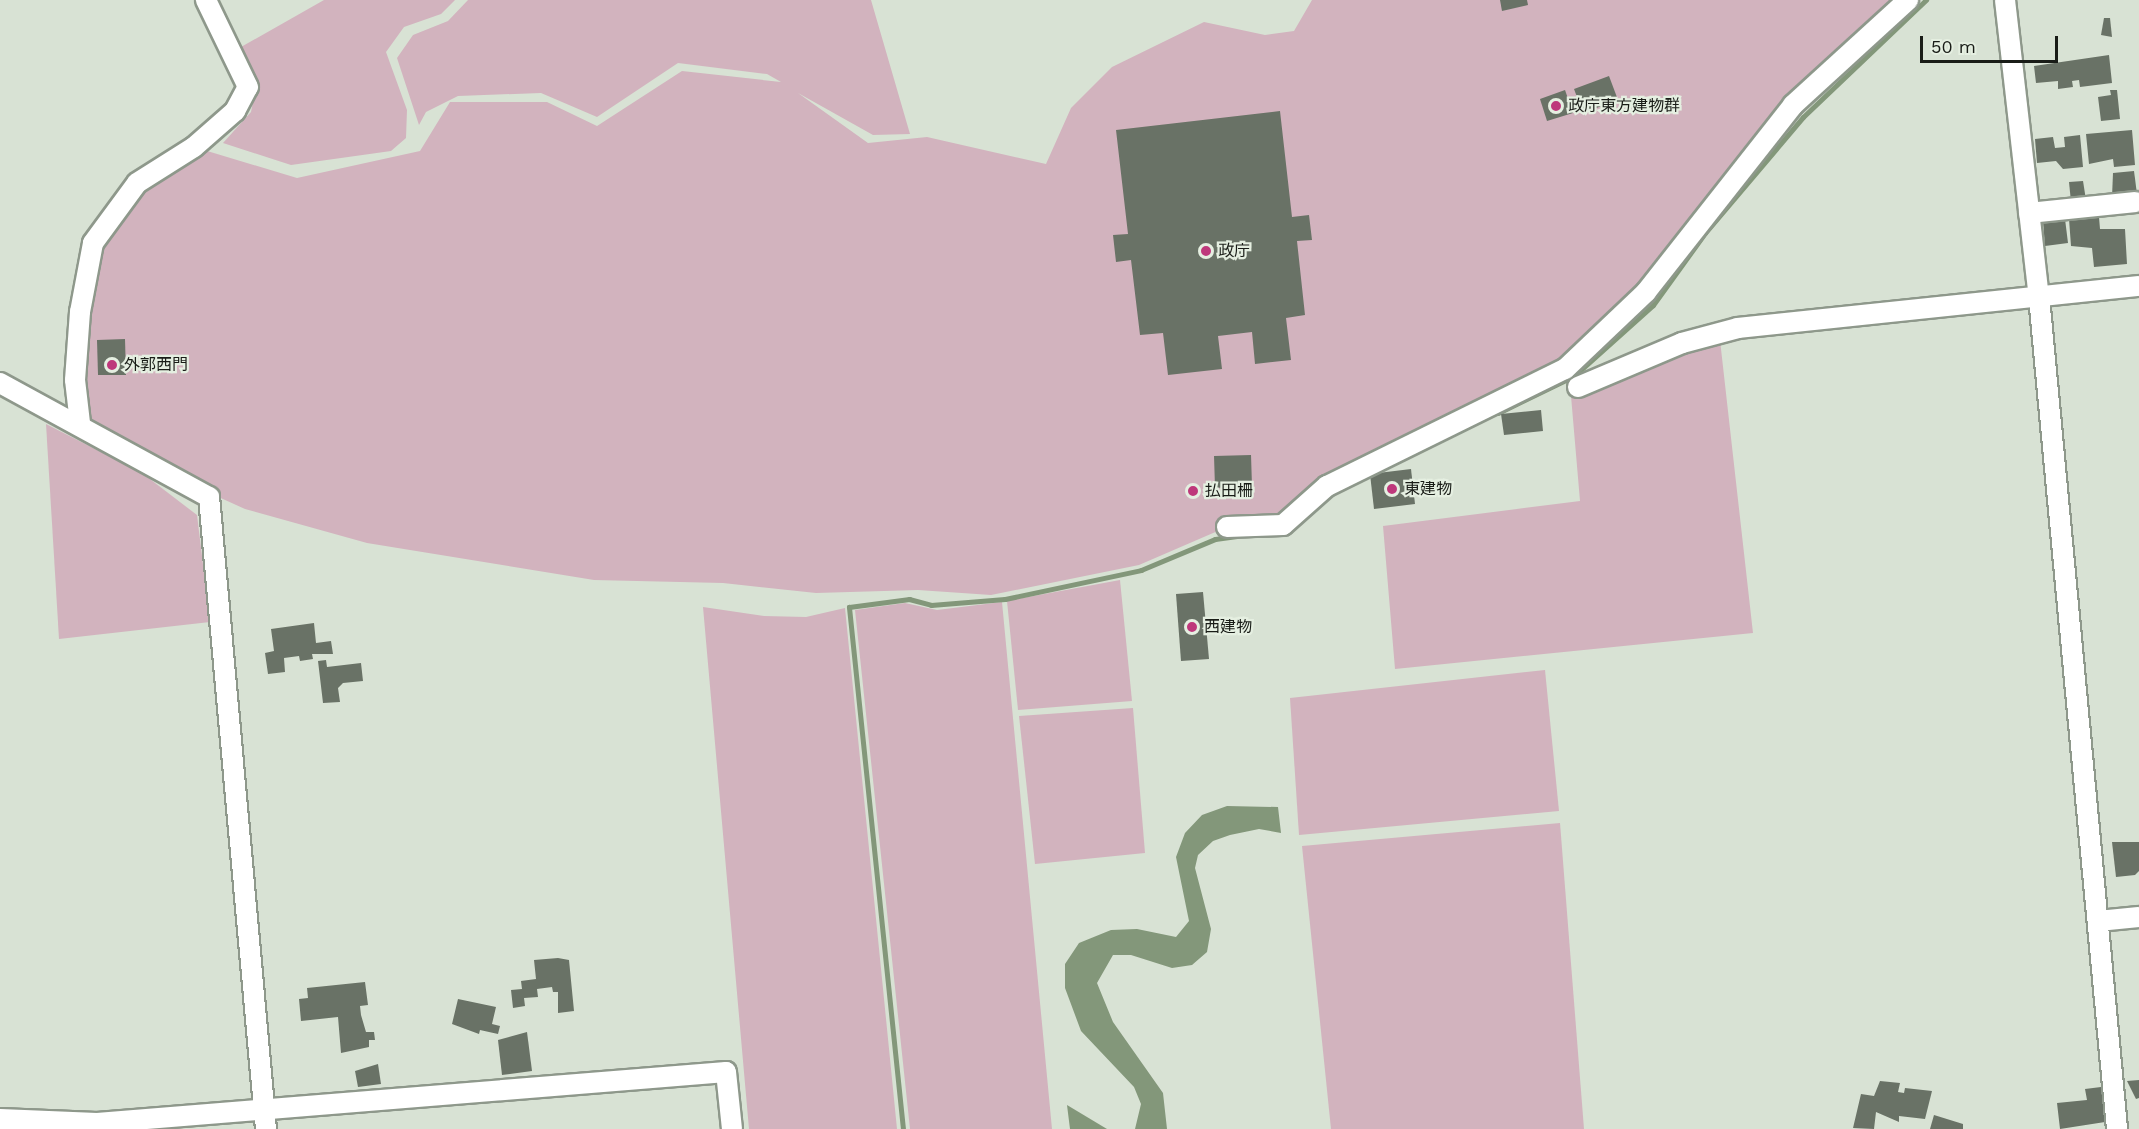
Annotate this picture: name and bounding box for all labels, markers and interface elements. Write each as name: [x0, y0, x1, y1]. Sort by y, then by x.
scale bar: [1923, 24, 2061, 62]
text: 50 m: [1931, 36, 1976, 57]
place label: 政庁東方建物群: [1568, 96, 1680, 116]
marker: 政庁東方建物群: [1549, 99, 1563, 113]
place label: 政庁: [1218, 241, 1250, 261]
marker: 政庁: [1199, 244, 1213, 258]
place label: 外郭西門: [124, 355, 188, 375]
marker: 外郭西門: [105, 358, 119, 372]
place label: 東建物: [1404, 479, 1452, 499]
place label: 払田柵: [1205, 481, 1253, 501]
marker: 東建物: [1385, 482, 1399, 496]
marker: 払田柵: [1186, 484, 1200, 498]
place label: 西建物: [1204, 617, 1252, 637]
marker: 西建物: [1185, 620, 1199, 634]

